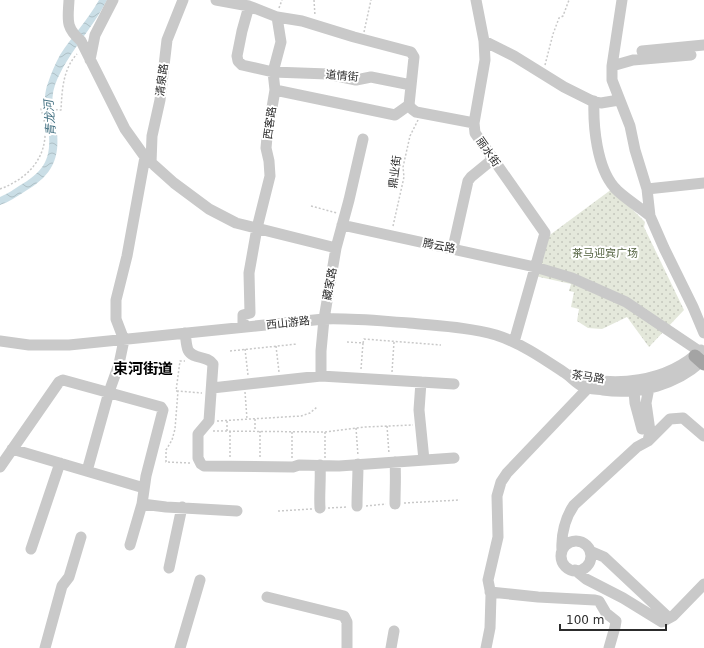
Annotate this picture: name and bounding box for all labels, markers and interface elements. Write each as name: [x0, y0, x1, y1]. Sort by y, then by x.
street label: 清泉路: [154, 63, 170, 97]
street label: 道情街: [325, 68, 359, 84]
water label: 青龙河: [42, 98, 58, 136]
street label: 西客路: [261, 106, 279, 140]
street label: 丽水街: [473, 135, 503, 169]
street label: 鼎业街: [386, 155, 404, 189]
street label: 腾云路: [422, 236, 456, 256]
park label: 茶马迎宾广场: [572, 247, 638, 260]
street label: 藏家路: [321, 267, 339, 301]
street label: 西山游路: [265, 314, 311, 332]
district label: 束河街道: [113, 360, 173, 378]
street label: 茶马路: [571, 368, 605, 386]
scale bar: [560, 606, 666, 632]
text: 100 m: [566, 613, 604, 627]

